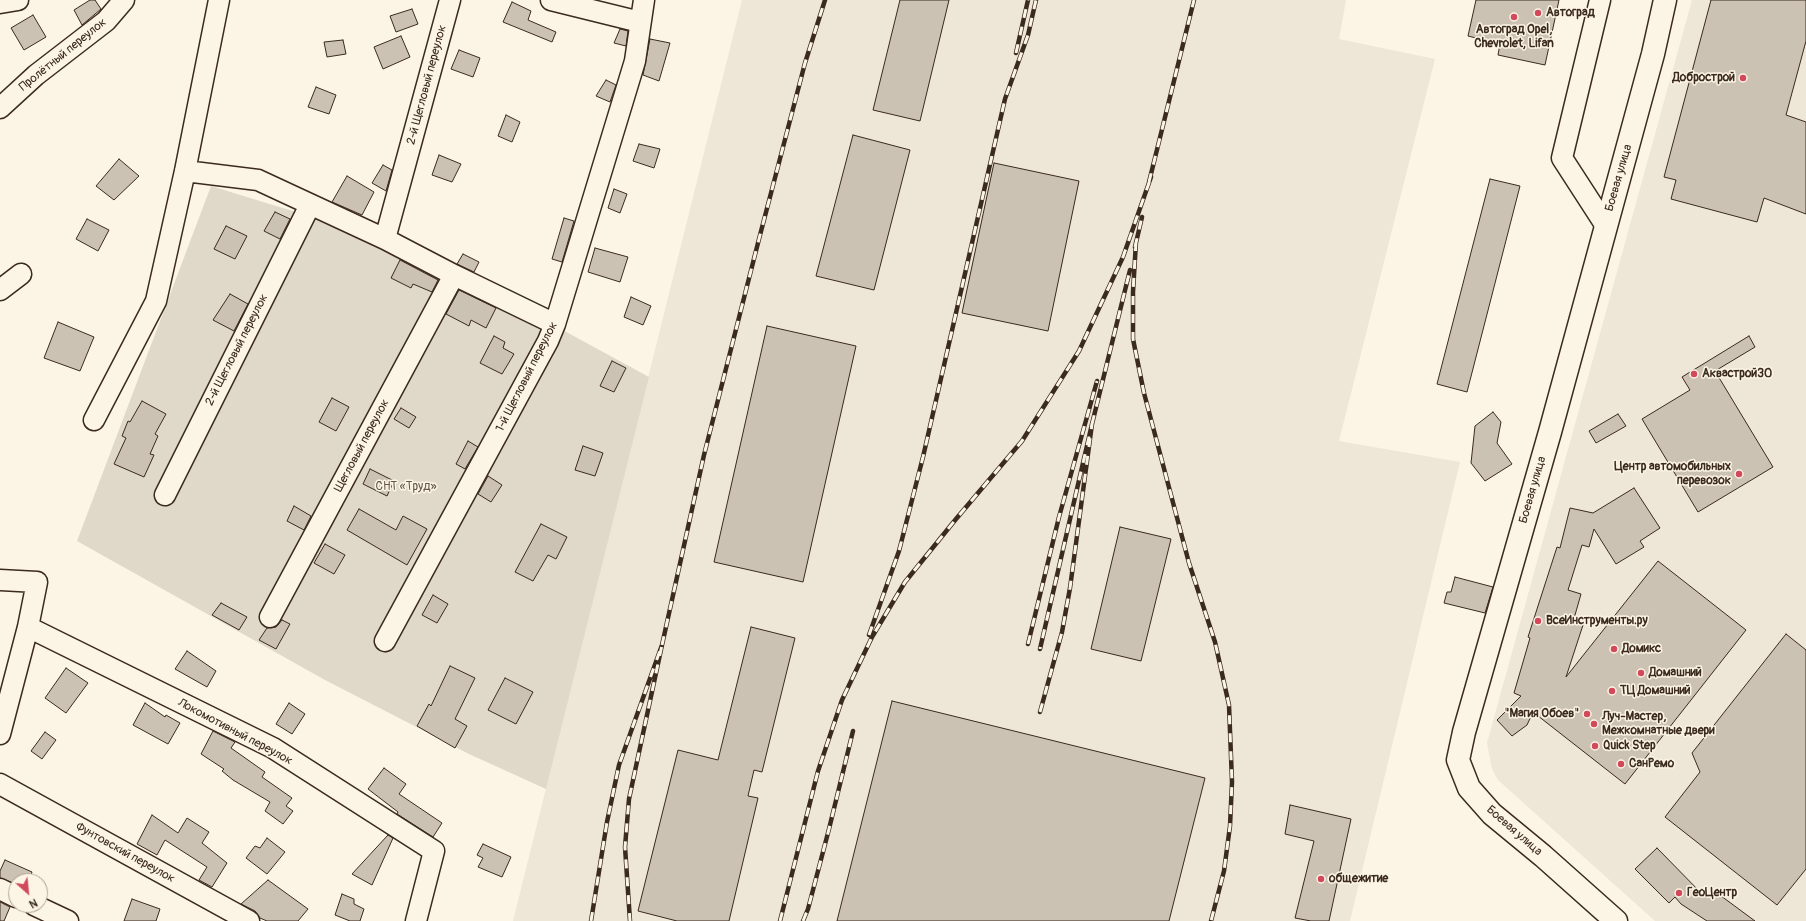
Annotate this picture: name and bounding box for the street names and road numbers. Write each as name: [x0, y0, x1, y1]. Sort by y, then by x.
street label: Пролётный переулок: [17, 15, 109, 95]
street label: 2-й Щегловый переулок: [404, 24, 450, 146]
street label: Боевая улица: [1603, 143, 1635, 213]
street label: 2-й Щегловый переулок: [203, 292, 271, 408]
street label: 1-й Щегловый переулок: [493, 320, 561, 434]
street label: Щегловый переулок: [331, 397, 393, 495]
street label: Боевая улица: [1517, 455, 1549, 525]
street label: Локомотивный переулок: [175, 696, 295, 768]
street label: Боевая улица: [1483, 803, 1545, 859]
street label: Фунтовский переулок: [73, 820, 177, 886]

